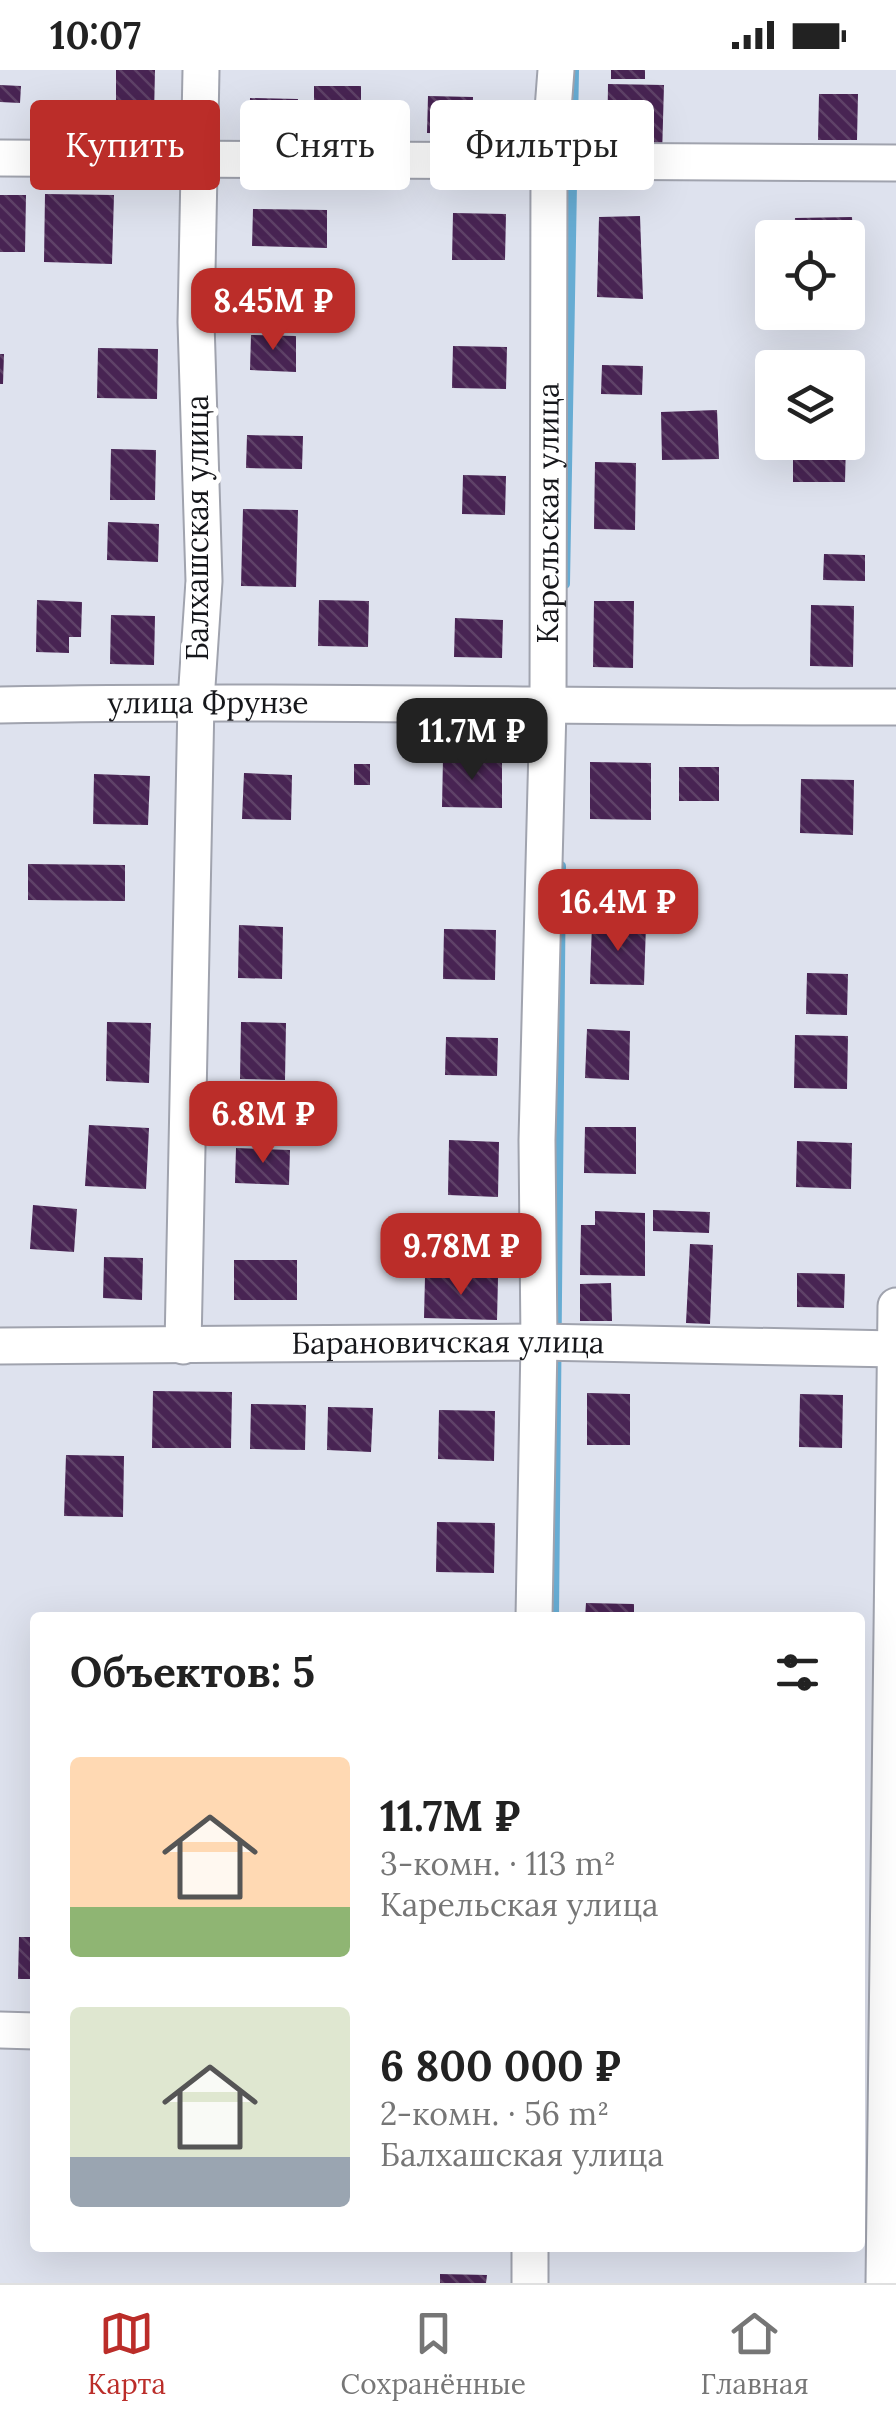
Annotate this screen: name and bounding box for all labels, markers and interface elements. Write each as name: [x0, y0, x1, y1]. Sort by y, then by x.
text: 10:07: [50, 11, 141, 59]
chip: Купить: [30, 100, 220, 190]
chip: Снять: [240, 100, 410, 190]
chip: Фильтры: [430, 100, 654, 190]
map controls: [755, 220, 865, 460]
button: locate: [755, 220, 865, 330]
pin: 8.45M ₽: [181, 268, 365, 353]
text: 8.45M ₽: [213, 280, 333, 321]
button: layers: [755, 350, 865, 460]
street label: Карельская улица: [528, 383, 567, 644]
street label: Балхашская улица: [178, 395, 217, 661]
street label: улица Фрунзе: [107, 683, 309, 722]
pin: 11.7M ₽: [380, 698, 564, 783]
text: 11.7M ₽: [419, 710, 525, 751]
pin: 16.4M ₽: [526, 869, 710, 954]
text: 16.4M ₽: [560, 881, 676, 922]
pin: 6.8M ₽: [182, 1081, 344, 1166]
text: 6.8M ₽: [211, 1093, 315, 1134]
pin: 9.78M ₽: [369, 1213, 553, 1298]
text: 9.78M ₽: [402, 1225, 520, 1266]
street label: Барановичская улица: [291, 1322, 605, 1362]
text: Объектов: 5: [70, 1645, 315, 1699]
icon: filters: [770, 1645, 825, 1700]
text: 11.7M ₽: [380, 1789, 520, 1843]
icon: home: [150, 1797, 270, 1917]
text: 3-комн. · 113 m²: [380, 1843, 616, 1884]
text: Карельская улица: [380, 1884, 659, 1925]
text: 6 800 000 ₽: [380, 2039, 621, 2093]
icon: home: [150, 2047, 270, 2167]
text: 2-комн. · 56 m²: [380, 2093, 609, 2134]
text: Балхашская улица: [380, 2134, 664, 2175]
tab: Карта: [87, 2306, 166, 2402]
tab: Сохранённые: [341, 2306, 526, 2402]
tab: Главная: [701, 2306, 809, 2402]

